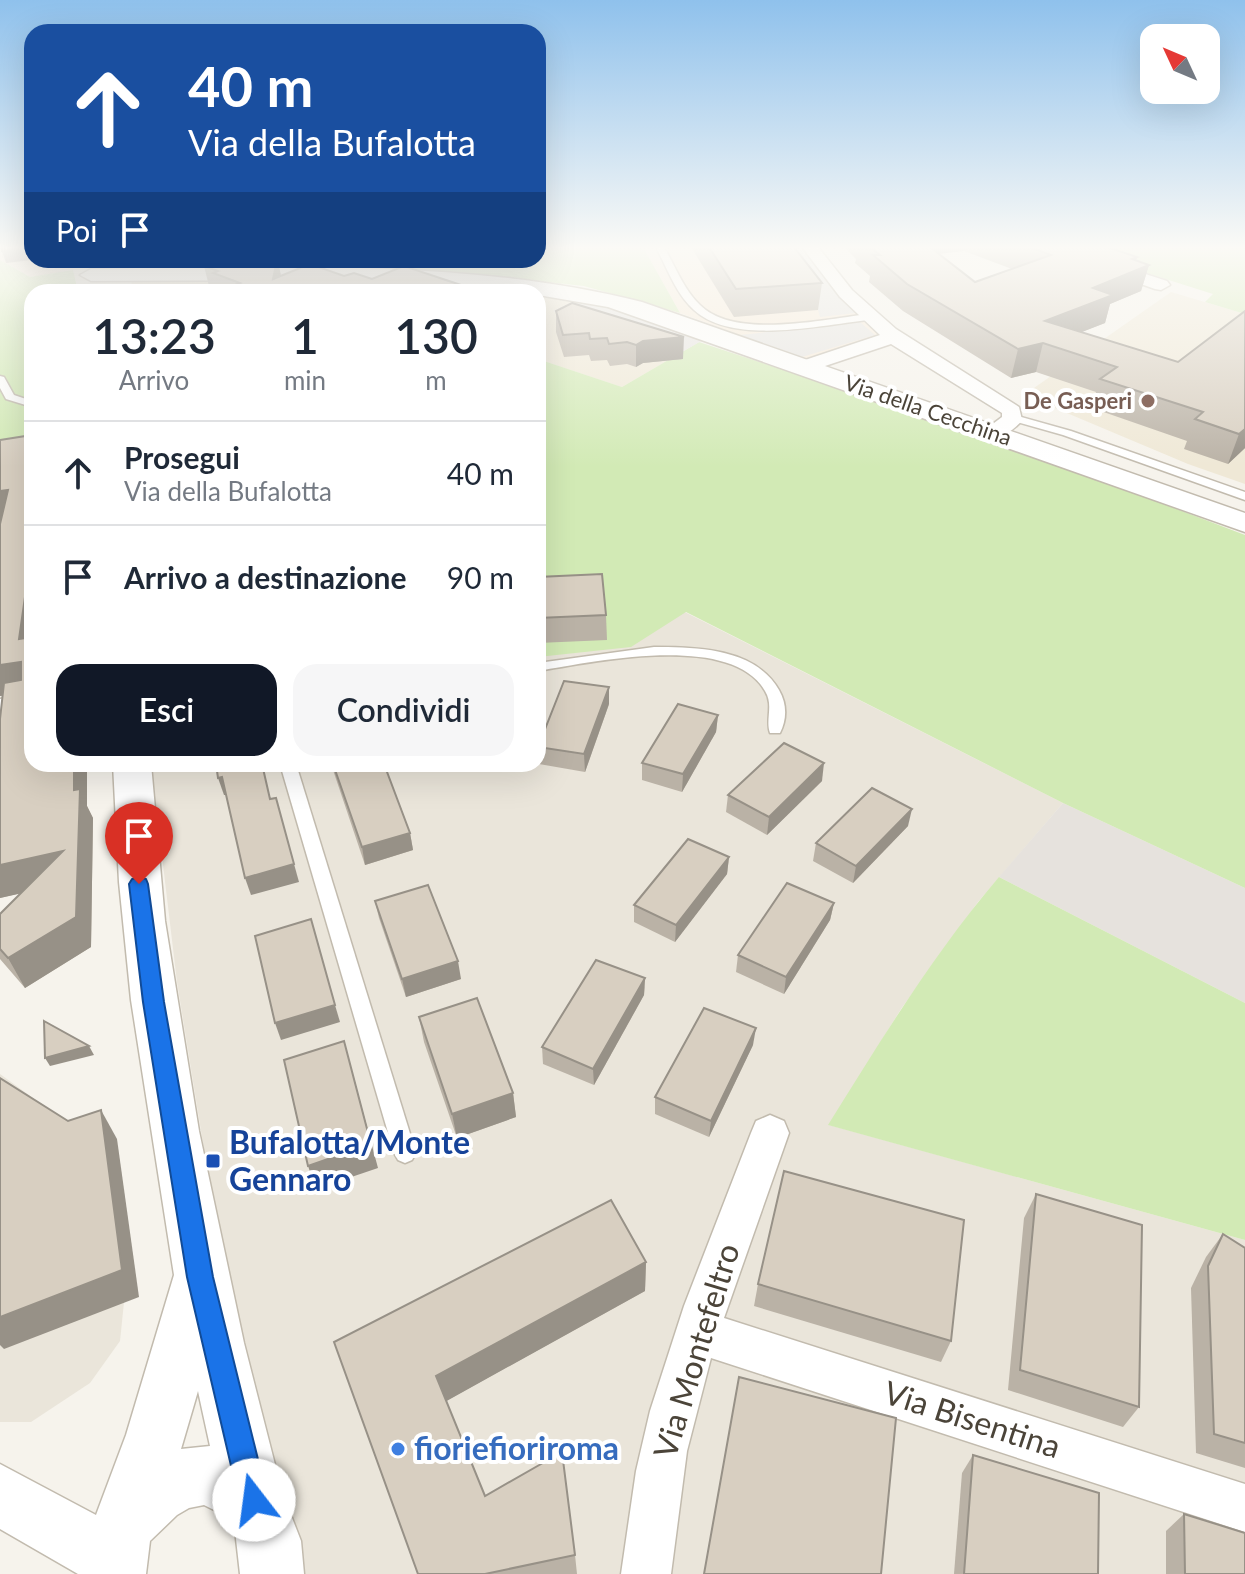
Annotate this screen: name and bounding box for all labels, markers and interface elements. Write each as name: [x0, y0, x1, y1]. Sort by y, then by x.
north arrow: [1140, 24, 1220, 104]
map controls: [1140, 24, 1220, 104]
text: 40 m: [188, 52, 313, 119]
icon: ahead: [56, 56, 160, 160]
text: Via della Bufalotta: [188, 120, 476, 164]
icon: arrive: [113, 208, 157, 252]
text: Poi: [56, 212, 97, 248]
text: 13:23: [92, 307, 216, 364]
text: 1: [291, 307, 319, 364]
text: 130: [394, 307, 478, 364]
text: Arrivo: [119, 364, 189, 396]
text: min: [284, 364, 326, 396]
text: m: [425, 364, 447, 396]
street label: Via della Cecchina: [841, 368, 1015, 451]
place label: De Gasperi: [1024, 387, 1132, 414]
marker: De Gasperi: [1139, 392, 1157, 410]
text: Prosegui: [124, 439, 240, 475]
icon: ahead: [56, 451, 100, 495]
text: 40 m: [447, 455, 514, 491]
text: Via della Bufalotta: [124, 475, 332, 507]
icon: arrive: [56, 555, 100, 599]
text: Arrivo a destinazione: [124, 559, 406, 595]
text: 90 m: [447, 559, 514, 595]
button: Esci: [56, 664, 277, 756]
button: Condividi: [293, 664, 514, 756]
pin: [105, 802, 173, 884]
icon: arrive: [117, 814, 161, 858]
place label: Bufalotta/Monte Gennaro: [229, 1122, 470, 1198]
marker: Bufalotta/Monte Gennaro: [204, 1152, 222, 1170]
street label: Via Montefeltro: [644, 1239, 747, 1463]
street label: Via Bisentina: [879, 1372, 1066, 1465]
place label: fioriefioriroma: [414, 1428, 619, 1467]
marker: fioriefioriroma: [389, 1440, 407, 1458]
position arrow: [212, 1458, 296, 1542]

